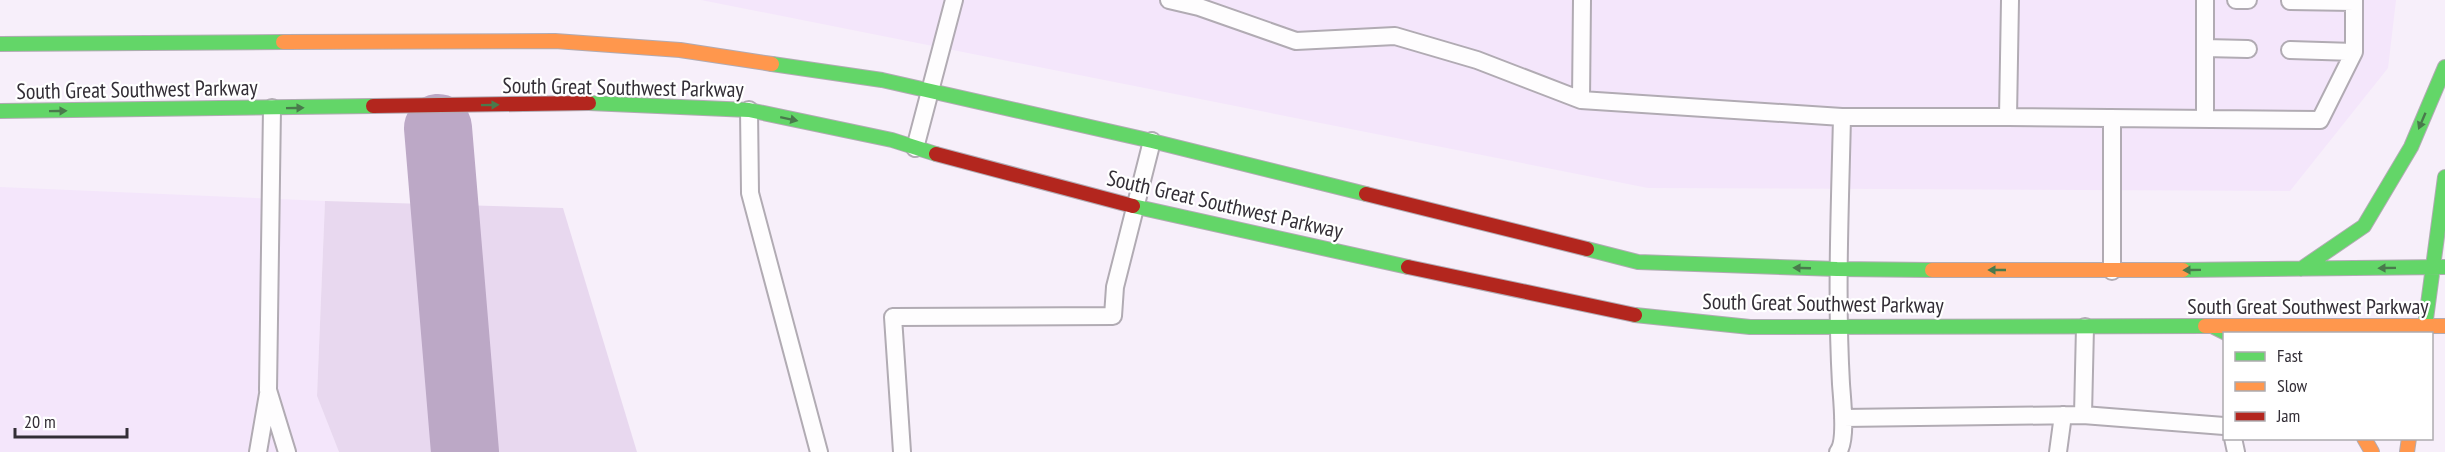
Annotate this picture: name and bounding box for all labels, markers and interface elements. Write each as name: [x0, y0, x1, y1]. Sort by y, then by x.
street label: South Great Southwest Parkway: [502, 71, 745, 103]
street label: South Great Southwest Parkway: [16, 73, 259, 105]
one-way arrow: [481, 100, 500, 110]
one-way arrow: [286, 103, 305, 113]
one-way arrow: [49, 106, 68, 116]
one-way arrow: [2417, 112, 2427, 130]
one-way arrow: [780, 115, 799, 124]
street label: South Great Southwest Parkway: [1104, 163, 1346, 245]
one-way arrow: [1792, 263, 1811, 272]
one-way arrow: [2377, 263, 2396, 273]
one-way arrow: [1987, 265, 2006, 275]
one-way arrow: [2182, 265, 2201, 275]
street label: South Great Southwest Parkway: [1702, 287, 1945, 319]
street label: South Great Southwest Parkway: [2187, 292, 2429, 320]
legend: [2223, 332, 2433, 440]
text: Fast: [2277, 344, 2303, 367]
text: Slow: [2277, 374, 2308, 397]
scale bar: [15, 401, 128, 439]
text: Jam: [2276, 404, 2300, 427]
text: 20 m: [24, 410, 56, 433]

